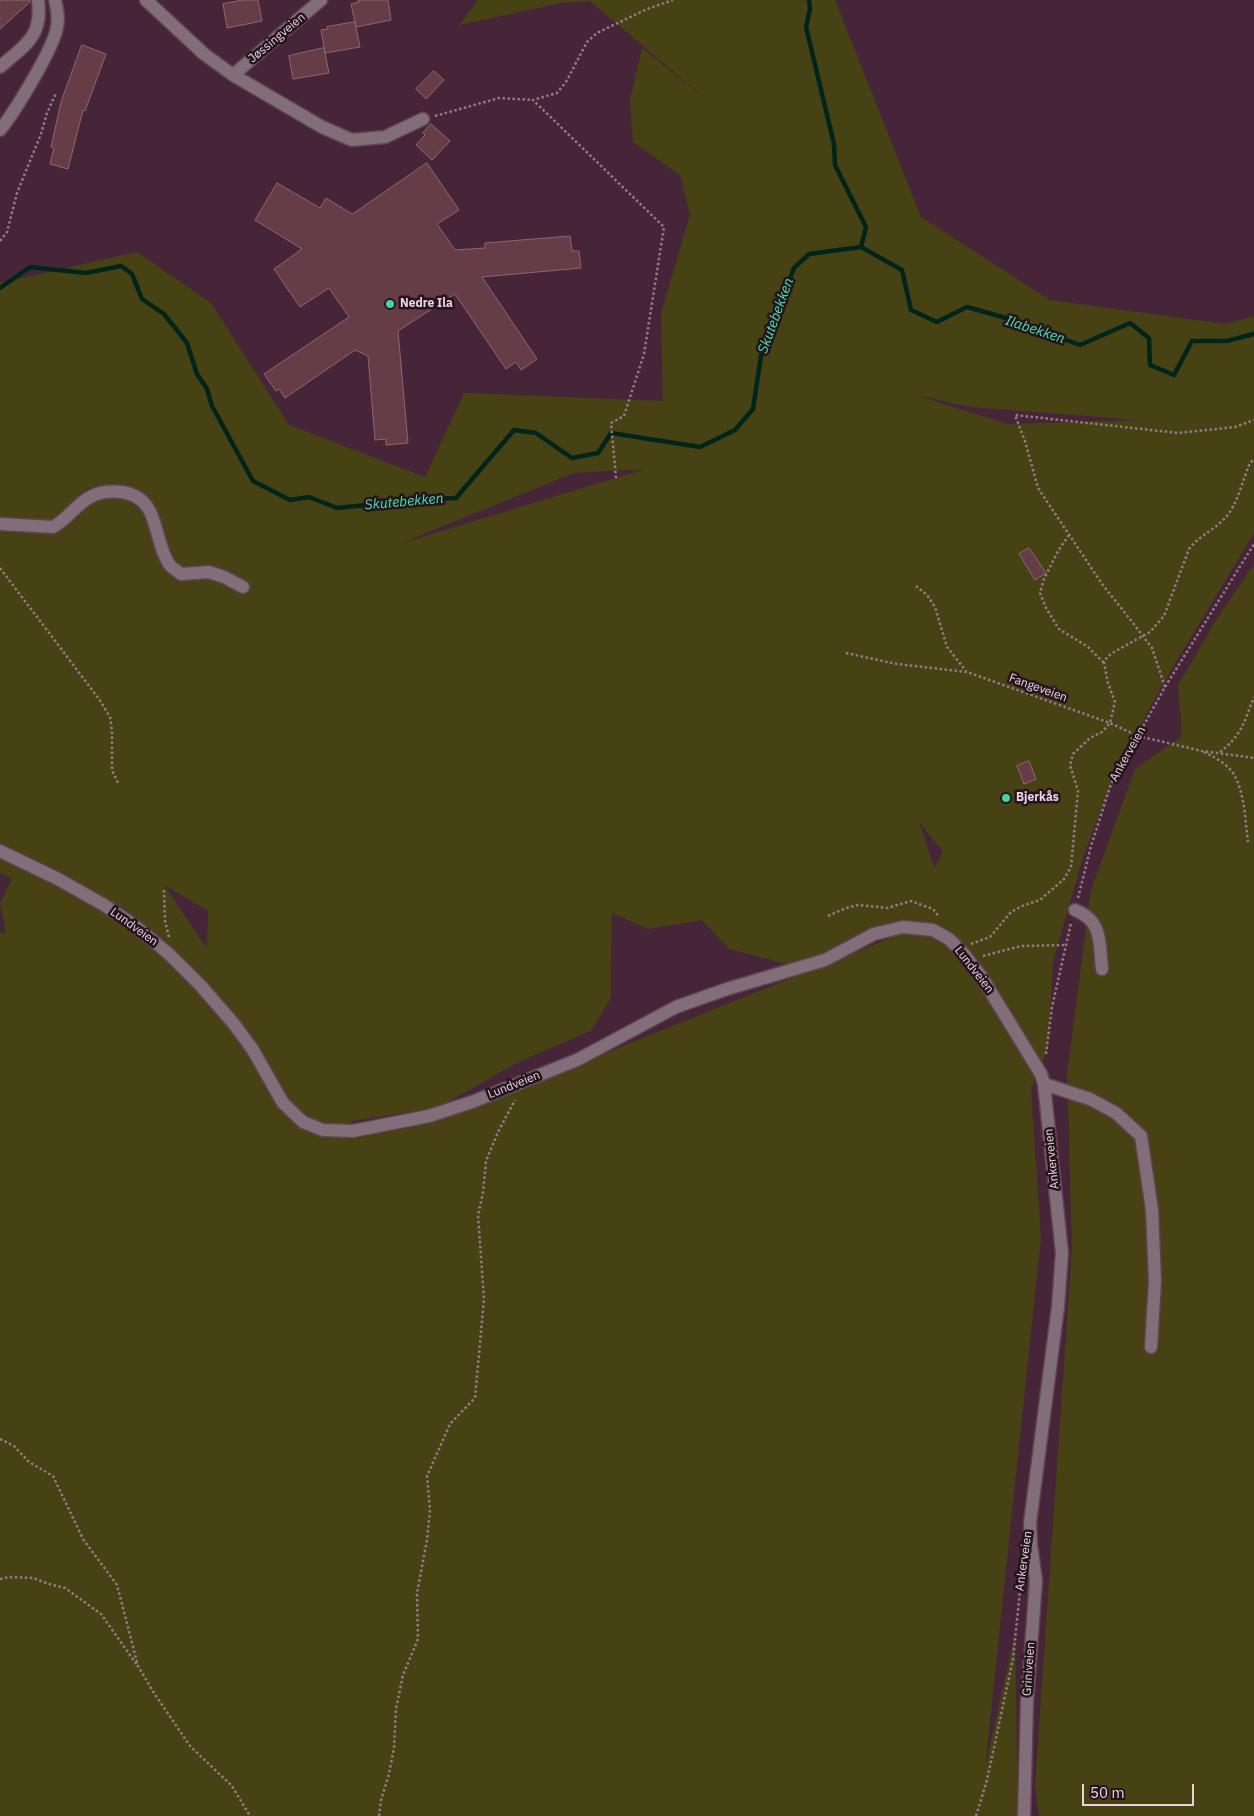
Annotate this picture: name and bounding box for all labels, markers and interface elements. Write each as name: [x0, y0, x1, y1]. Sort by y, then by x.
street label: Jøssingveien: [246, 10, 308, 66]
water label: Skutebekken: [755, 276, 797, 356]
place label: Nedre Ila: [400, 297, 453, 311]
marker: Nedre Ila: [384, 298, 396, 310]
water label: Ilabekken: [1003, 312, 1067, 348]
water label: Skutebekken: [364, 490, 444, 514]
street label: Fangeveien: [1007, 671, 1069, 705]
street label: Ankerveien: [1107, 724, 1149, 784]
place label: Bjerkås: [1016, 791, 1059, 805]
marker: Bjerkås: [1000, 792, 1012, 804]
street label: Lundveien: [107, 905, 161, 949]
street label: Lundveien: [951, 944, 997, 996]
street label: Lundveien: [486, 1068, 542, 1102]
street label: Ankerveien: [1042, 1128, 1062, 1190]
street label: Ankerveien: [1013, 1530, 1035, 1592]
street label: Griniveien: [1020, 1641, 1038, 1697]
scale bar: [1084, 1774, 1196, 1806]
text: 50 m: [1090, 1783, 1125, 1802]

